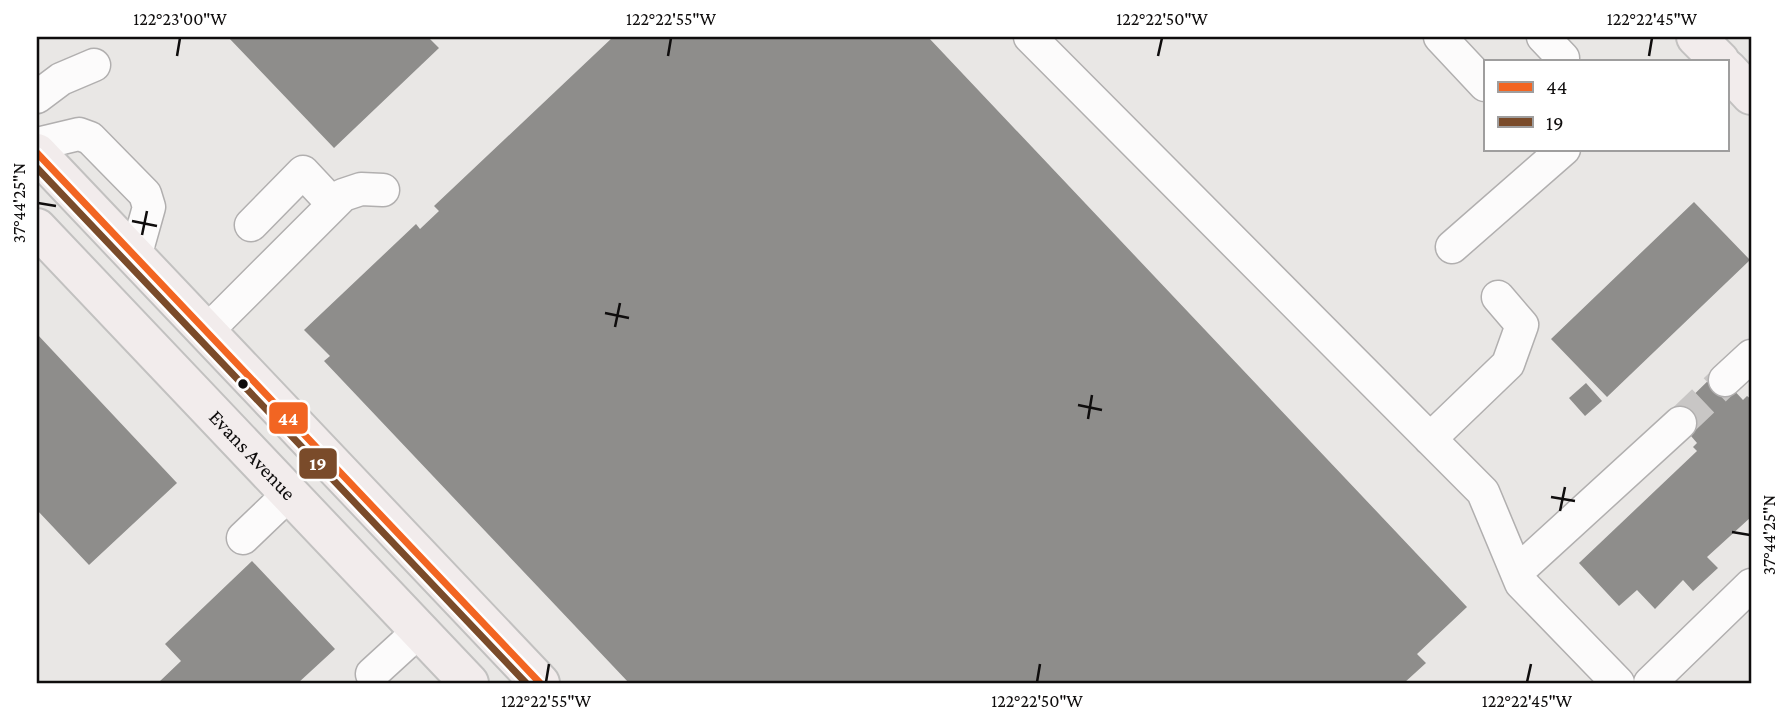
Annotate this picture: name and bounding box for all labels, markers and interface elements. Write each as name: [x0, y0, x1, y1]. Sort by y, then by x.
text: 122°23'00"W: [133, 9, 227, 29]
text: 122°22'55"W: [626, 9, 716, 29]
text: 122°22'50"W: [1116, 9, 1208, 29]
text: 122°22'45"W: [1607, 9, 1698, 29]
legend: [1484, 60, 1728, 150]
text: 44: [1546, 75, 1567, 99]
text: 19: [1546, 111, 1564, 135]
text: 37°44'25"N: [9, 163, 29, 243]
unlabelled marker: [236, 377, 250, 391]
line badge: 44: [268, 401, 309, 435]
street label: Evans Avenue: [204, 405, 301, 505]
text: 44: [278, 408, 298, 429]
line badge: 19: [298, 447, 338, 480]
text: 19: [309, 453, 327, 474]
text: 37°44'25"N: [1759, 495, 1779, 575]
text: 122°22'55"W: [501, 691, 591, 711]
text: 122°22'50"W: [991, 691, 1083, 711]
text: 122°22'45"W: [1482, 691, 1573, 711]

